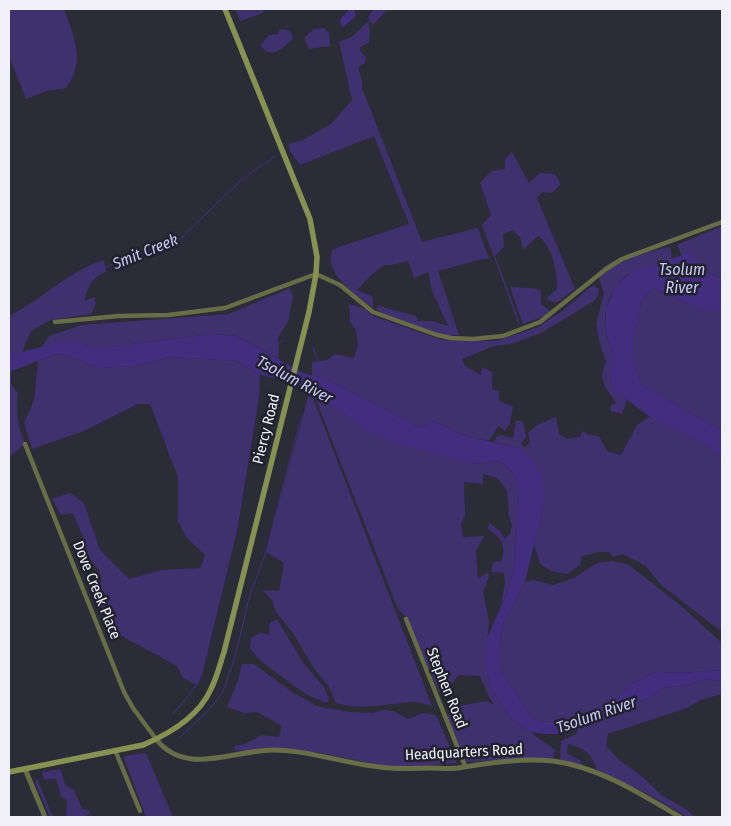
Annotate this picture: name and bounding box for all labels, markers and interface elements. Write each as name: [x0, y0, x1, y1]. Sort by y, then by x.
water label: Smit Creek: [109, 230, 181, 274]
water label: Tsolum River: [659, 260, 705, 297]
water label: Tsolum River: [254, 352, 336, 408]
street label: Piercy Road: [249, 392, 283, 466]
street label: Dove Creek Place: [69, 538, 125, 642]
street label: Stephen Road: [423, 645, 471, 731]
water label: Tsolum River: [554, 692, 639, 737]
street label: Headquarters Road: [404, 740, 524, 764]

